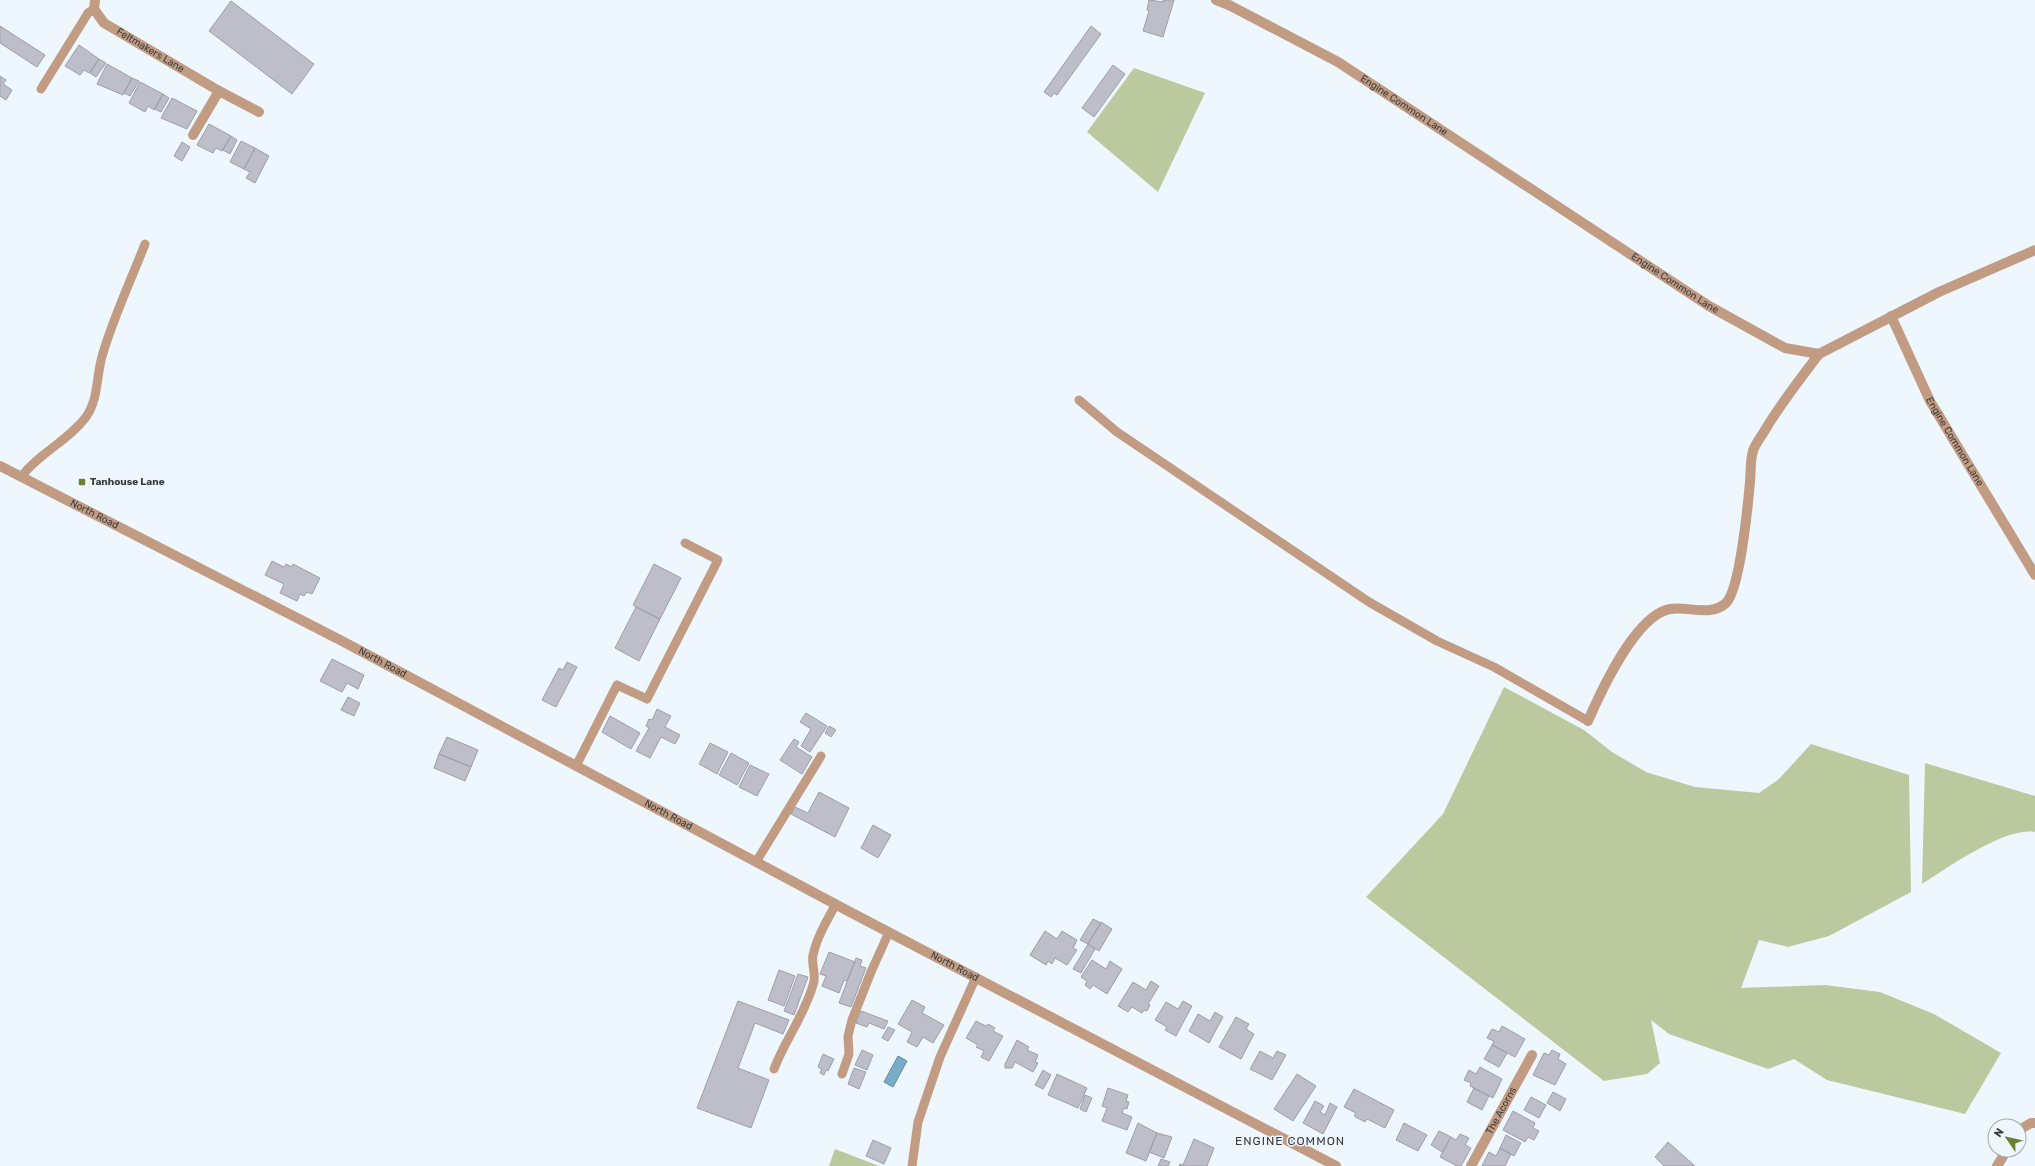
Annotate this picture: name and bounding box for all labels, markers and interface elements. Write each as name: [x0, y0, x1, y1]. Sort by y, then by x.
street label: Feltmakers Lane: [114, 26, 187, 75]
street label: Engine Common Lane: [1358, 72, 1450, 139]
street label: Engine Common Lane: [1629, 250, 1721, 316]
street label: Engine Common Lane: [1923, 395, 1986, 489]
place label: Tanhouse Lane: [90, 476, 165, 488]
marker: Tanhouse Lane: [77, 477, 87, 487]
street label: North Road: [68, 497, 121, 532]
street label: North Road: [356, 645, 409, 680]
street label: North Road: [642, 797, 694, 833]
street label: North Road: [928, 949, 981, 984]
street label: The Acorns: [1483, 1085, 1519, 1137]
north arrow: [1987, 1118, 2027, 1158]
text: N: [1992, 1126, 2007, 1140]
district label: ENGINE COMMON: [1235, 1134, 1345, 1148]

